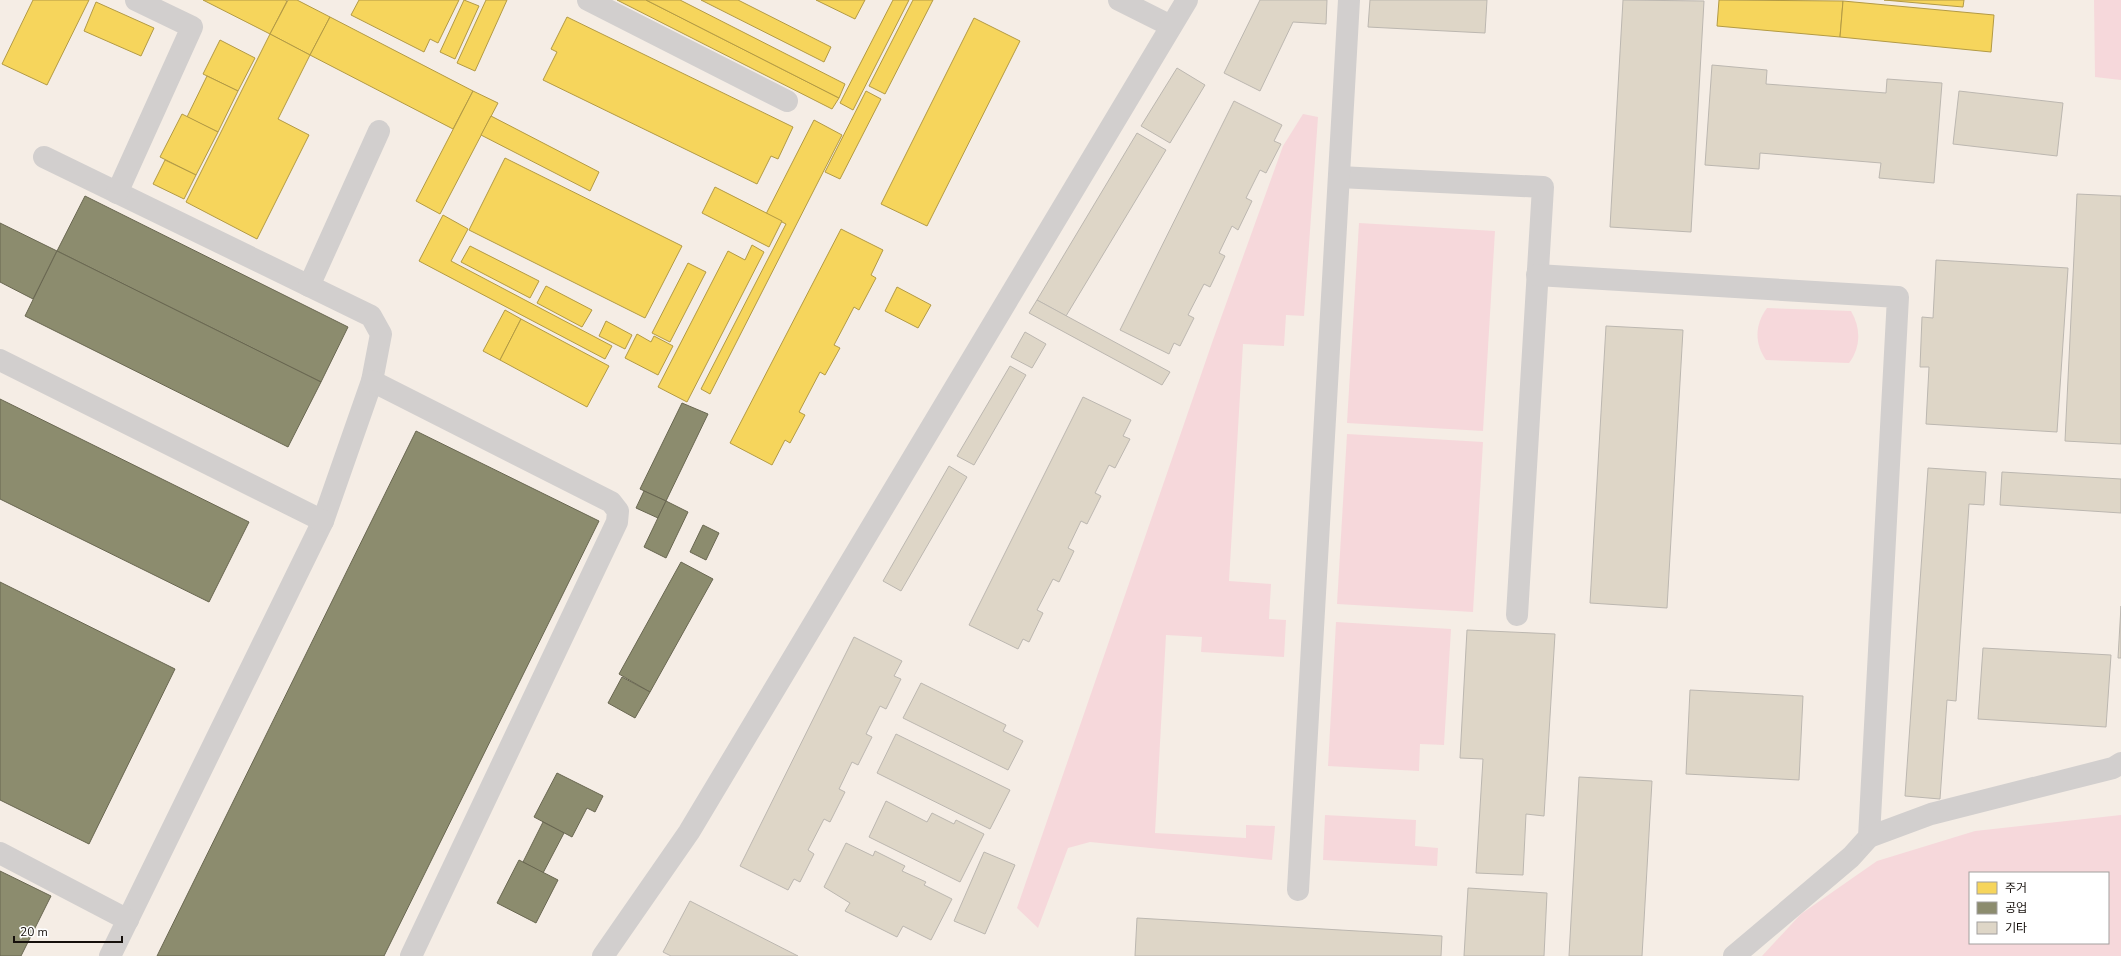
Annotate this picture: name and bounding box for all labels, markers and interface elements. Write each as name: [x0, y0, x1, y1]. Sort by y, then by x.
legend: [1969, 872, 2109, 944]
text: 주거: [2005, 880, 2027, 896]
text: 공업: [2005, 900, 2027, 916]
scale bar: [14, 918, 122, 944]
text: 기타: [2005, 920, 2027, 936]
text: 20 m: [20, 924, 48, 940]

